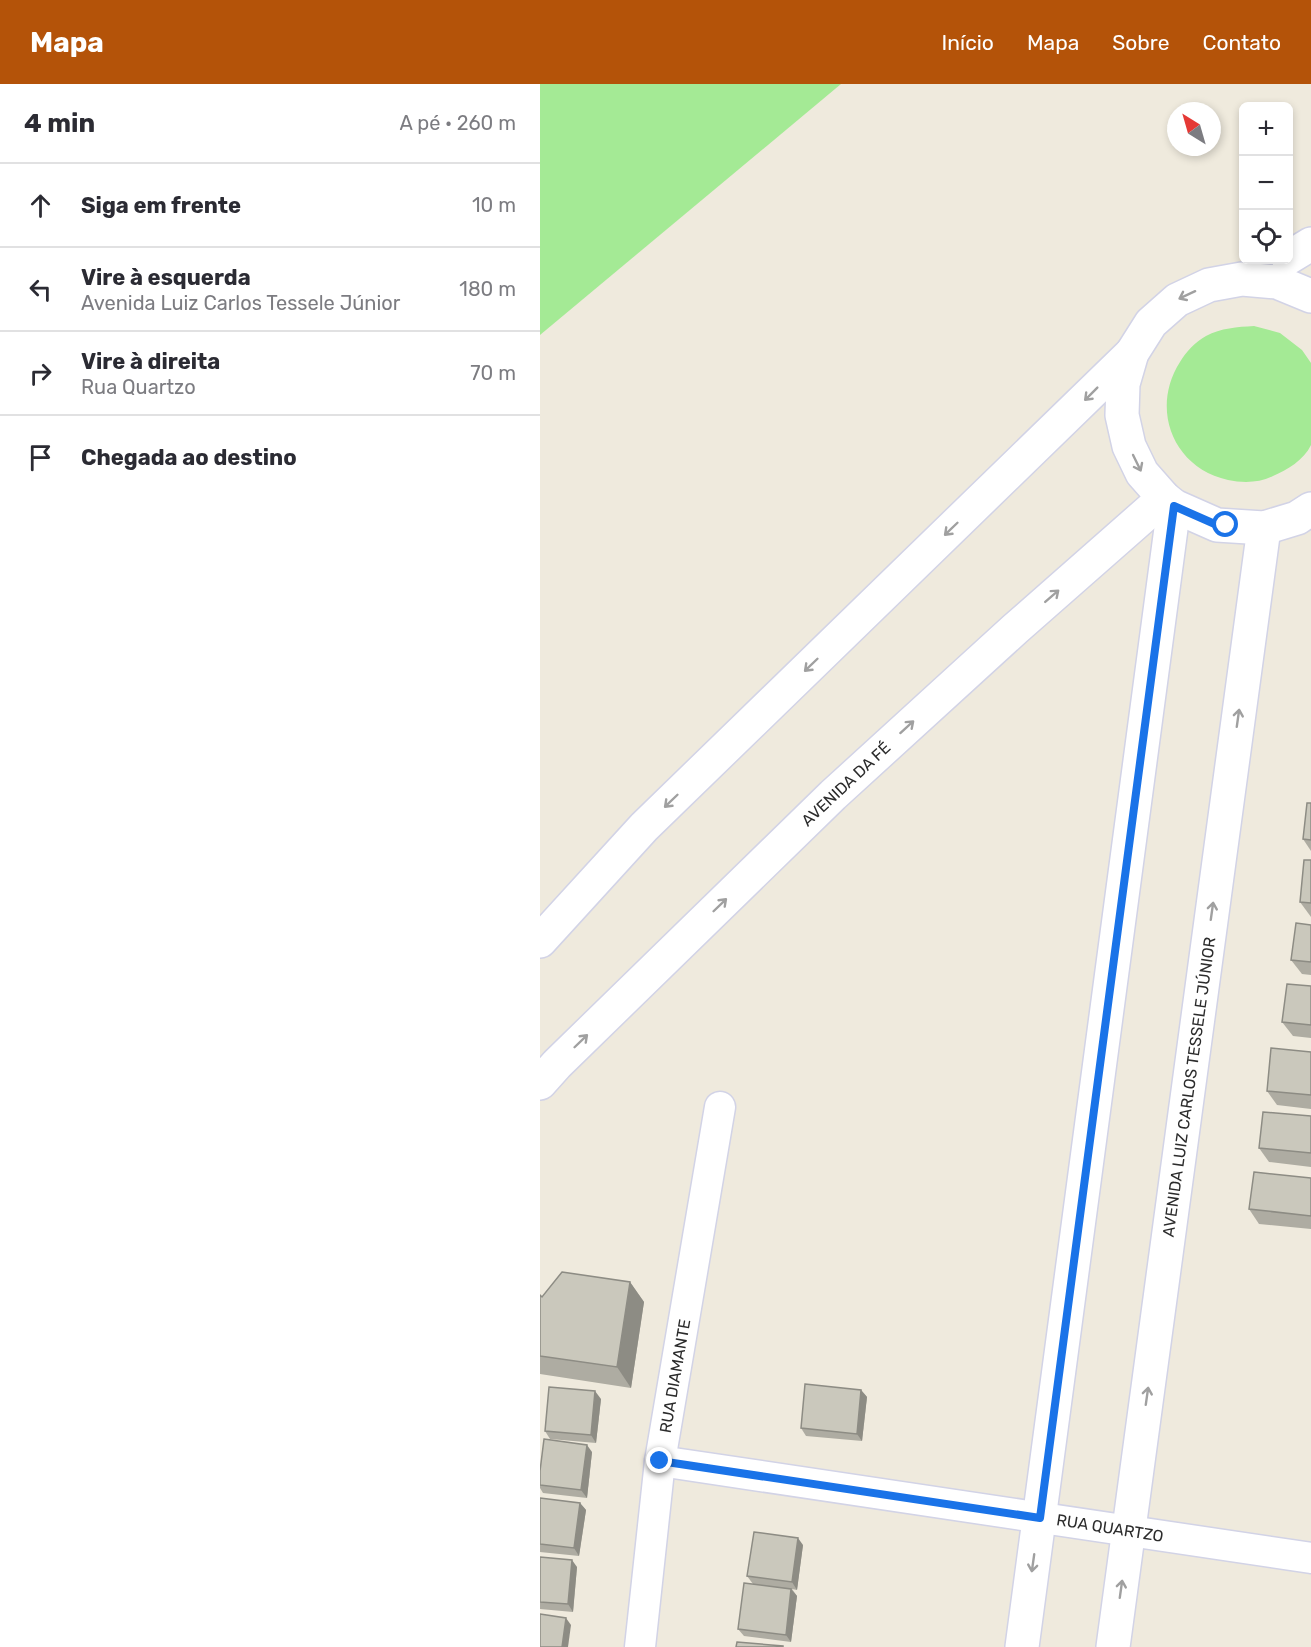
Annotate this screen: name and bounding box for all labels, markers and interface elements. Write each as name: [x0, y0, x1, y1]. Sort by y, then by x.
text: Mapa: [30, 26, 104, 59]
text: Início: [942, 30, 994, 55]
text: Mapa: [1027, 30, 1079, 55]
text: Sobre: [1112, 30, 1169, 55]
text: Contato: [1202, 30, 1281, 55]
north arrow: [1167, 102, 1221, 156]
map controls: [1239, 102, 1293, 264]
button: +: [1239, 102, 1293, 156]
text: 4 min: [24, 108, 95, 139]
text: A pé · 260 m: [400, 111, 516, 135]
button: −: [1239, 156, 1293, 210]
icon: ahead: [24, 189, 57, 222]
text: Siga em frente: [81, 192, 241, 219]
text: 10 m: [472, 193, 516, 217]
button: locate: [1239, 210, 1293, 264]
text: Vire à esquerda: [81, 264, 251, 291]
icon: left: [24, 273, 57, 306]
text: 180 m: [459, 277, 516, 301]
one-way arrow: [1178, 290, 1196, 302]
text: Avenida Luiz Carlos Tessele Júnior: [81, 291, 400, 315]
text: Vire à direita: [81, 348, 220, 375]
icon: right: [24, 357, 57, 390]
text: 70 m: [470, 361, 516, 385]
text: Rua Quartzo: [81, 375, 196, 399]
one-way arrow: [1083, 386, 1098, 401]
icon: arrive: [24, 441, 57, 474]
text: Chegada ao destino: [81, 444, 297, 471]
one-way arrow: [1132, 454, 1144, 472]
route start: [1212, 511, 1238, 537]
one-way arrow: [943, 522, 958, 537]
one-way arrow: [1044, 590, 1060, 603]
one-way arrow: [803, 658, 818, 673]
one-way arrow: [1233, 708, 1244, 728]
one-way arrow: [899, 720, 914, 734]
street label: AVENIDA DA FÉ: [798, 738, 894, 830]
one-way arrow: [664, 794, 679, 809]
one-way arrow: [713, 898, 728, 912]
one-way arrow: [1207, 902, 1218, 922]
street label: AVENIDA LUIZ CARLOS TESSELE JÚNIOR: [1158, 936, 1219, 1238]
one-way arrow: [573, 1034, 588, 1048]
street label: RUA DIAMANTE: [656, 1318, 694, 1434]
one-way arrow: [1142, 1386, 1153, 1406]
route end: [646, 1447, 672, 1473]
street label: RUA QUARTZO: [1055, 1510, 1165, 1546]
one-way arrow: [1028, 1553, 1039, 1573]
one-way arrow: [1116, 1580, 1127, 1599]

